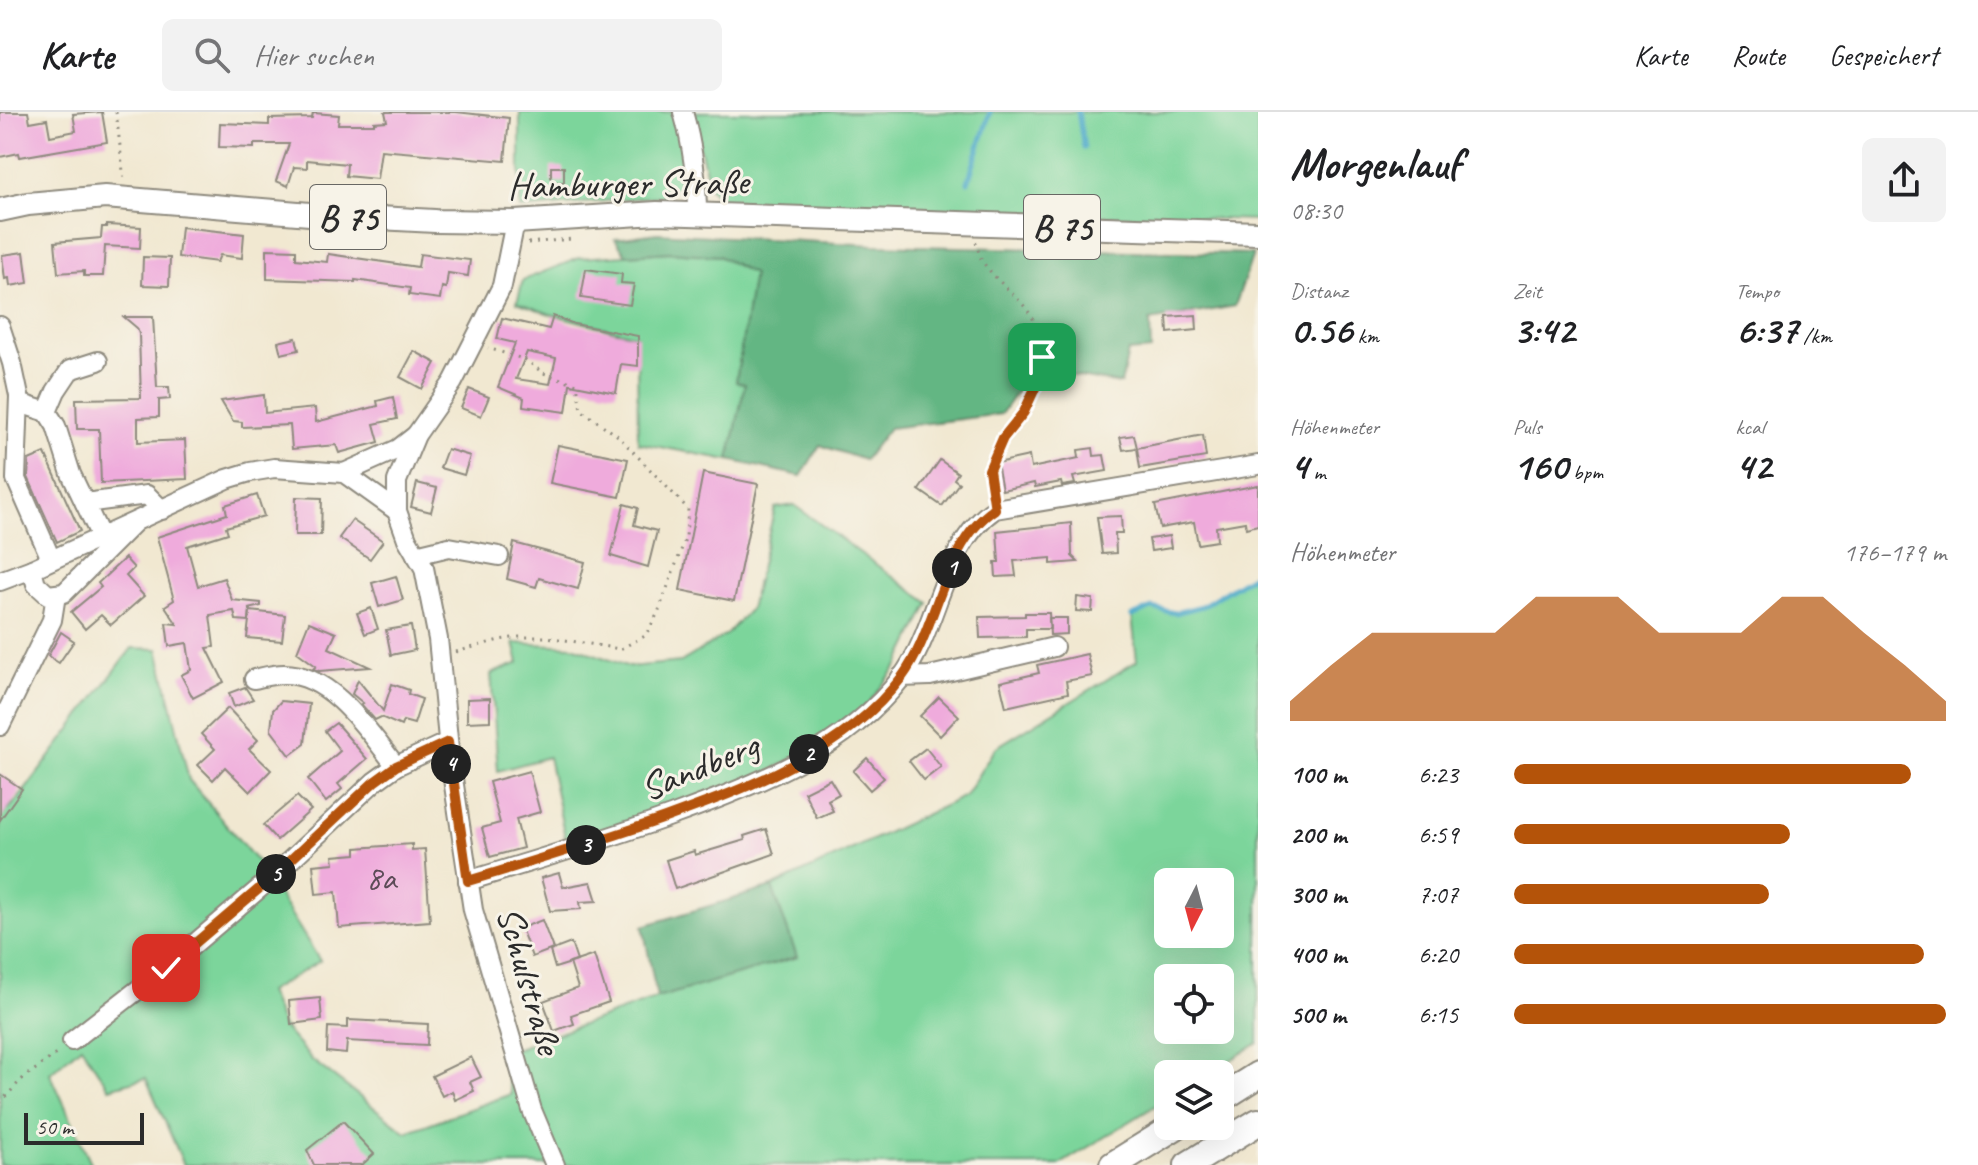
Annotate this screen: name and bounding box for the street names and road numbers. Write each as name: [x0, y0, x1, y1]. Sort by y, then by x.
street label: Hamburger Straße: [507, 158, 751, 209]
road number: B 75: [310, 185, 386, 249]
road number: B 75: [1024, 195, 1100, 259]
street label: Sandberg: [633, 721, 767, 811]
street label: Schulstraße: [486, 901, 574, 1062]

